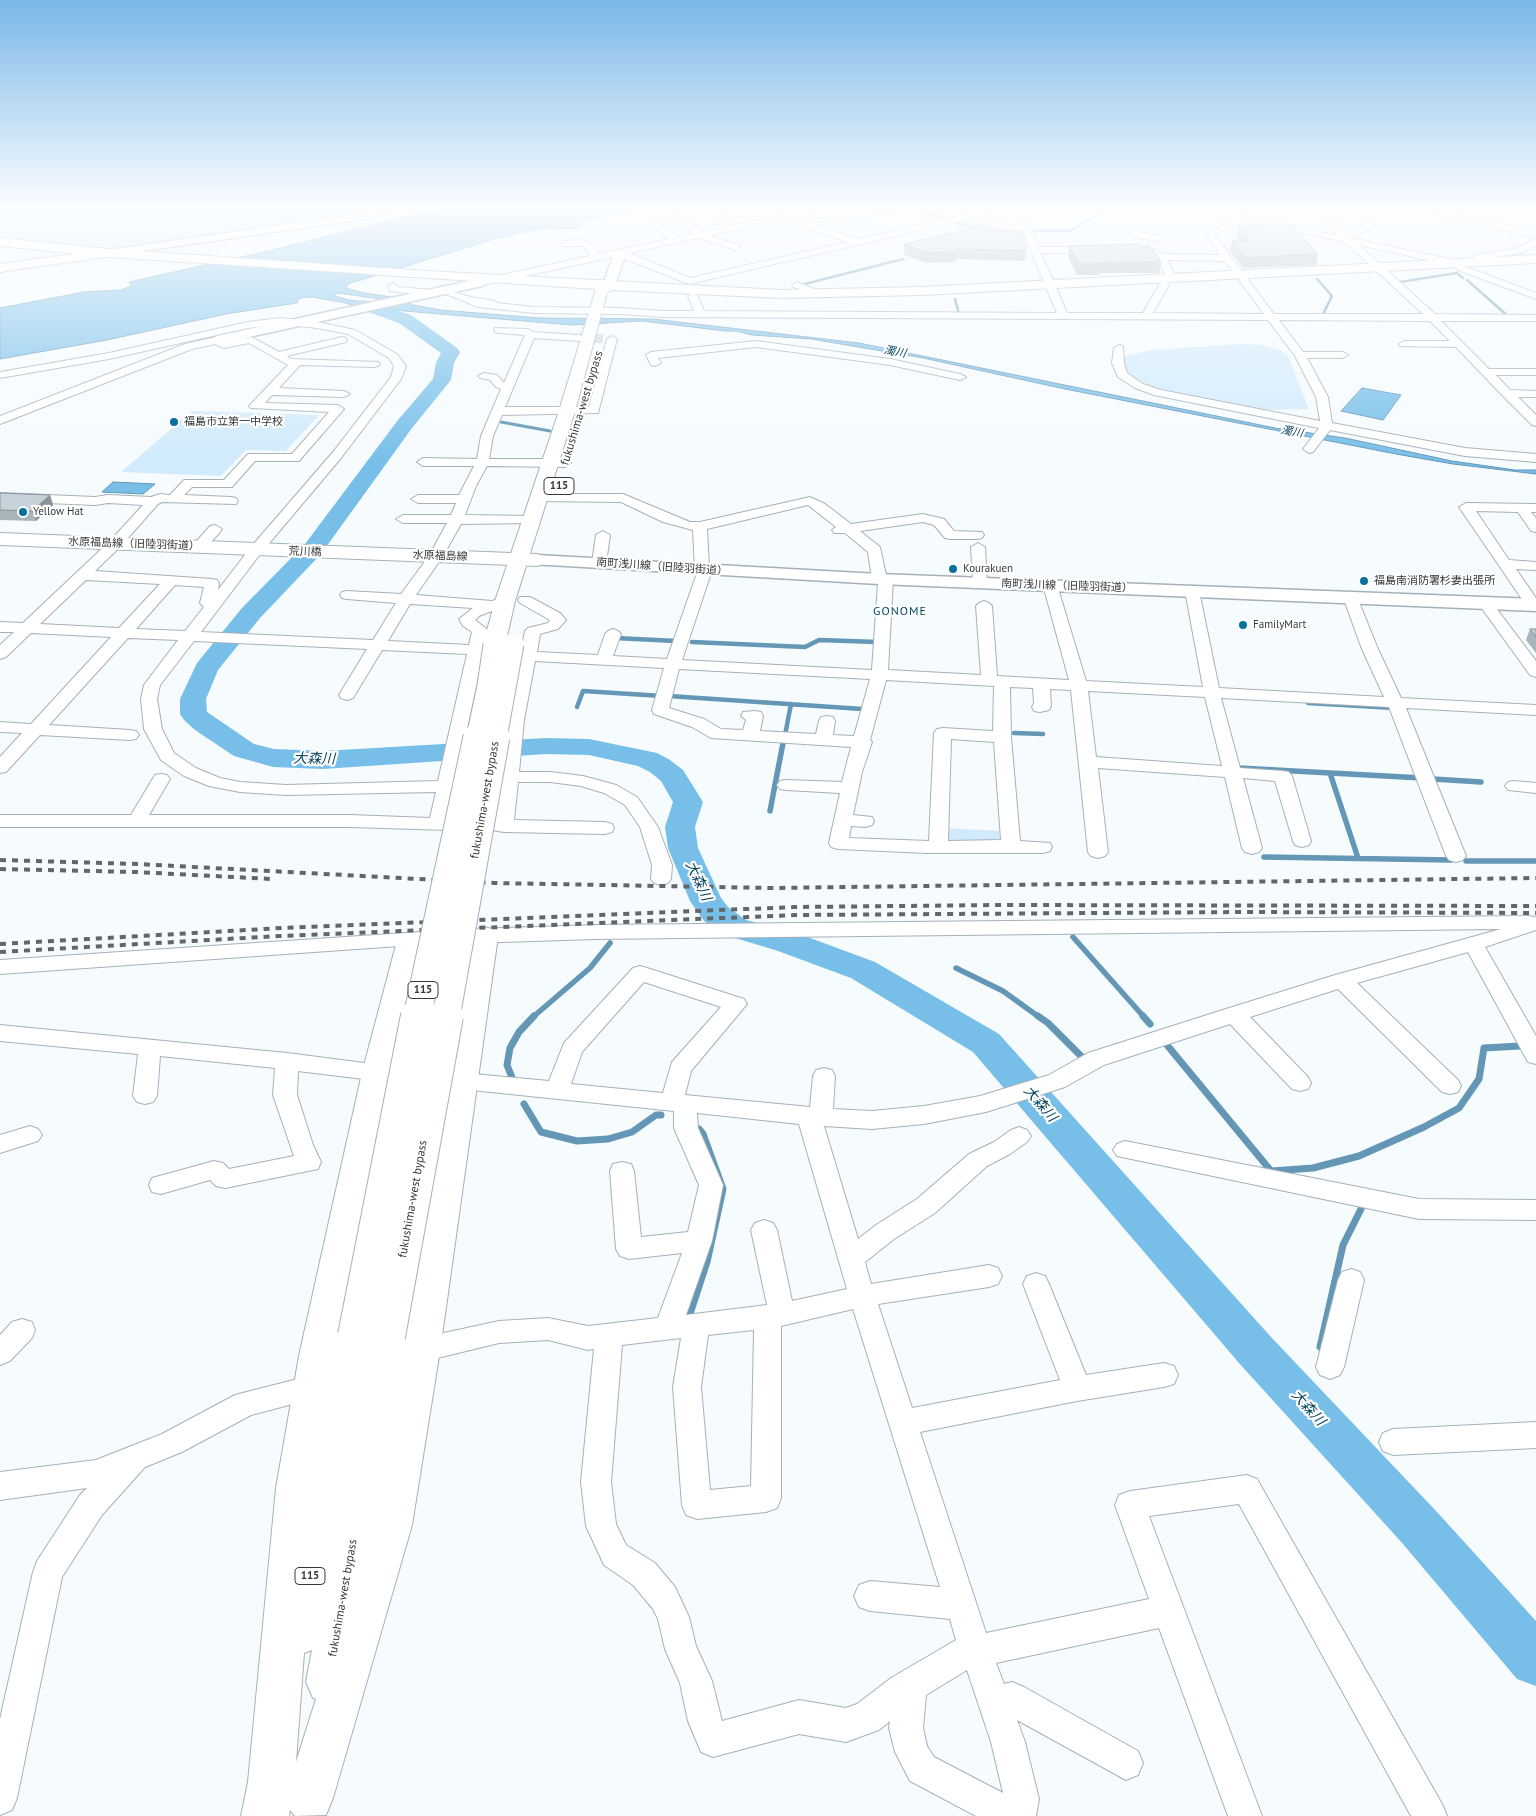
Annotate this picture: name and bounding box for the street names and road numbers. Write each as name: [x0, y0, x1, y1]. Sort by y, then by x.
street label: fukushima-west bypass: [558, 349, 606, 467]
road number: 115: [544, 478, 574, 494]
street label: 水原福島線（旧陸羽街道）: [68, 535, 200, 553]
street label: 荒川橋: [288, 545, 322, 559]
street label: 水原福島線: [412, 548, 468, 564]
street label: 南町浅川線（旧陸羽街道）: [596, 556, 728, 578]
street label: 南町浅川線（旧陸羽街道）: [1001, 577, 1133, 595]
street label: fukushima-west bypass: [468, 740, 502, 860]
road number: 115: [408, 982, 438, 998]
street label: fukushima-west bypass: [396, 1139, 430, 1259]
street label: fukushima-west bypass: [326, 1538, 360, 1658]
road number: 115: [295, 1568, 325, 1584]

